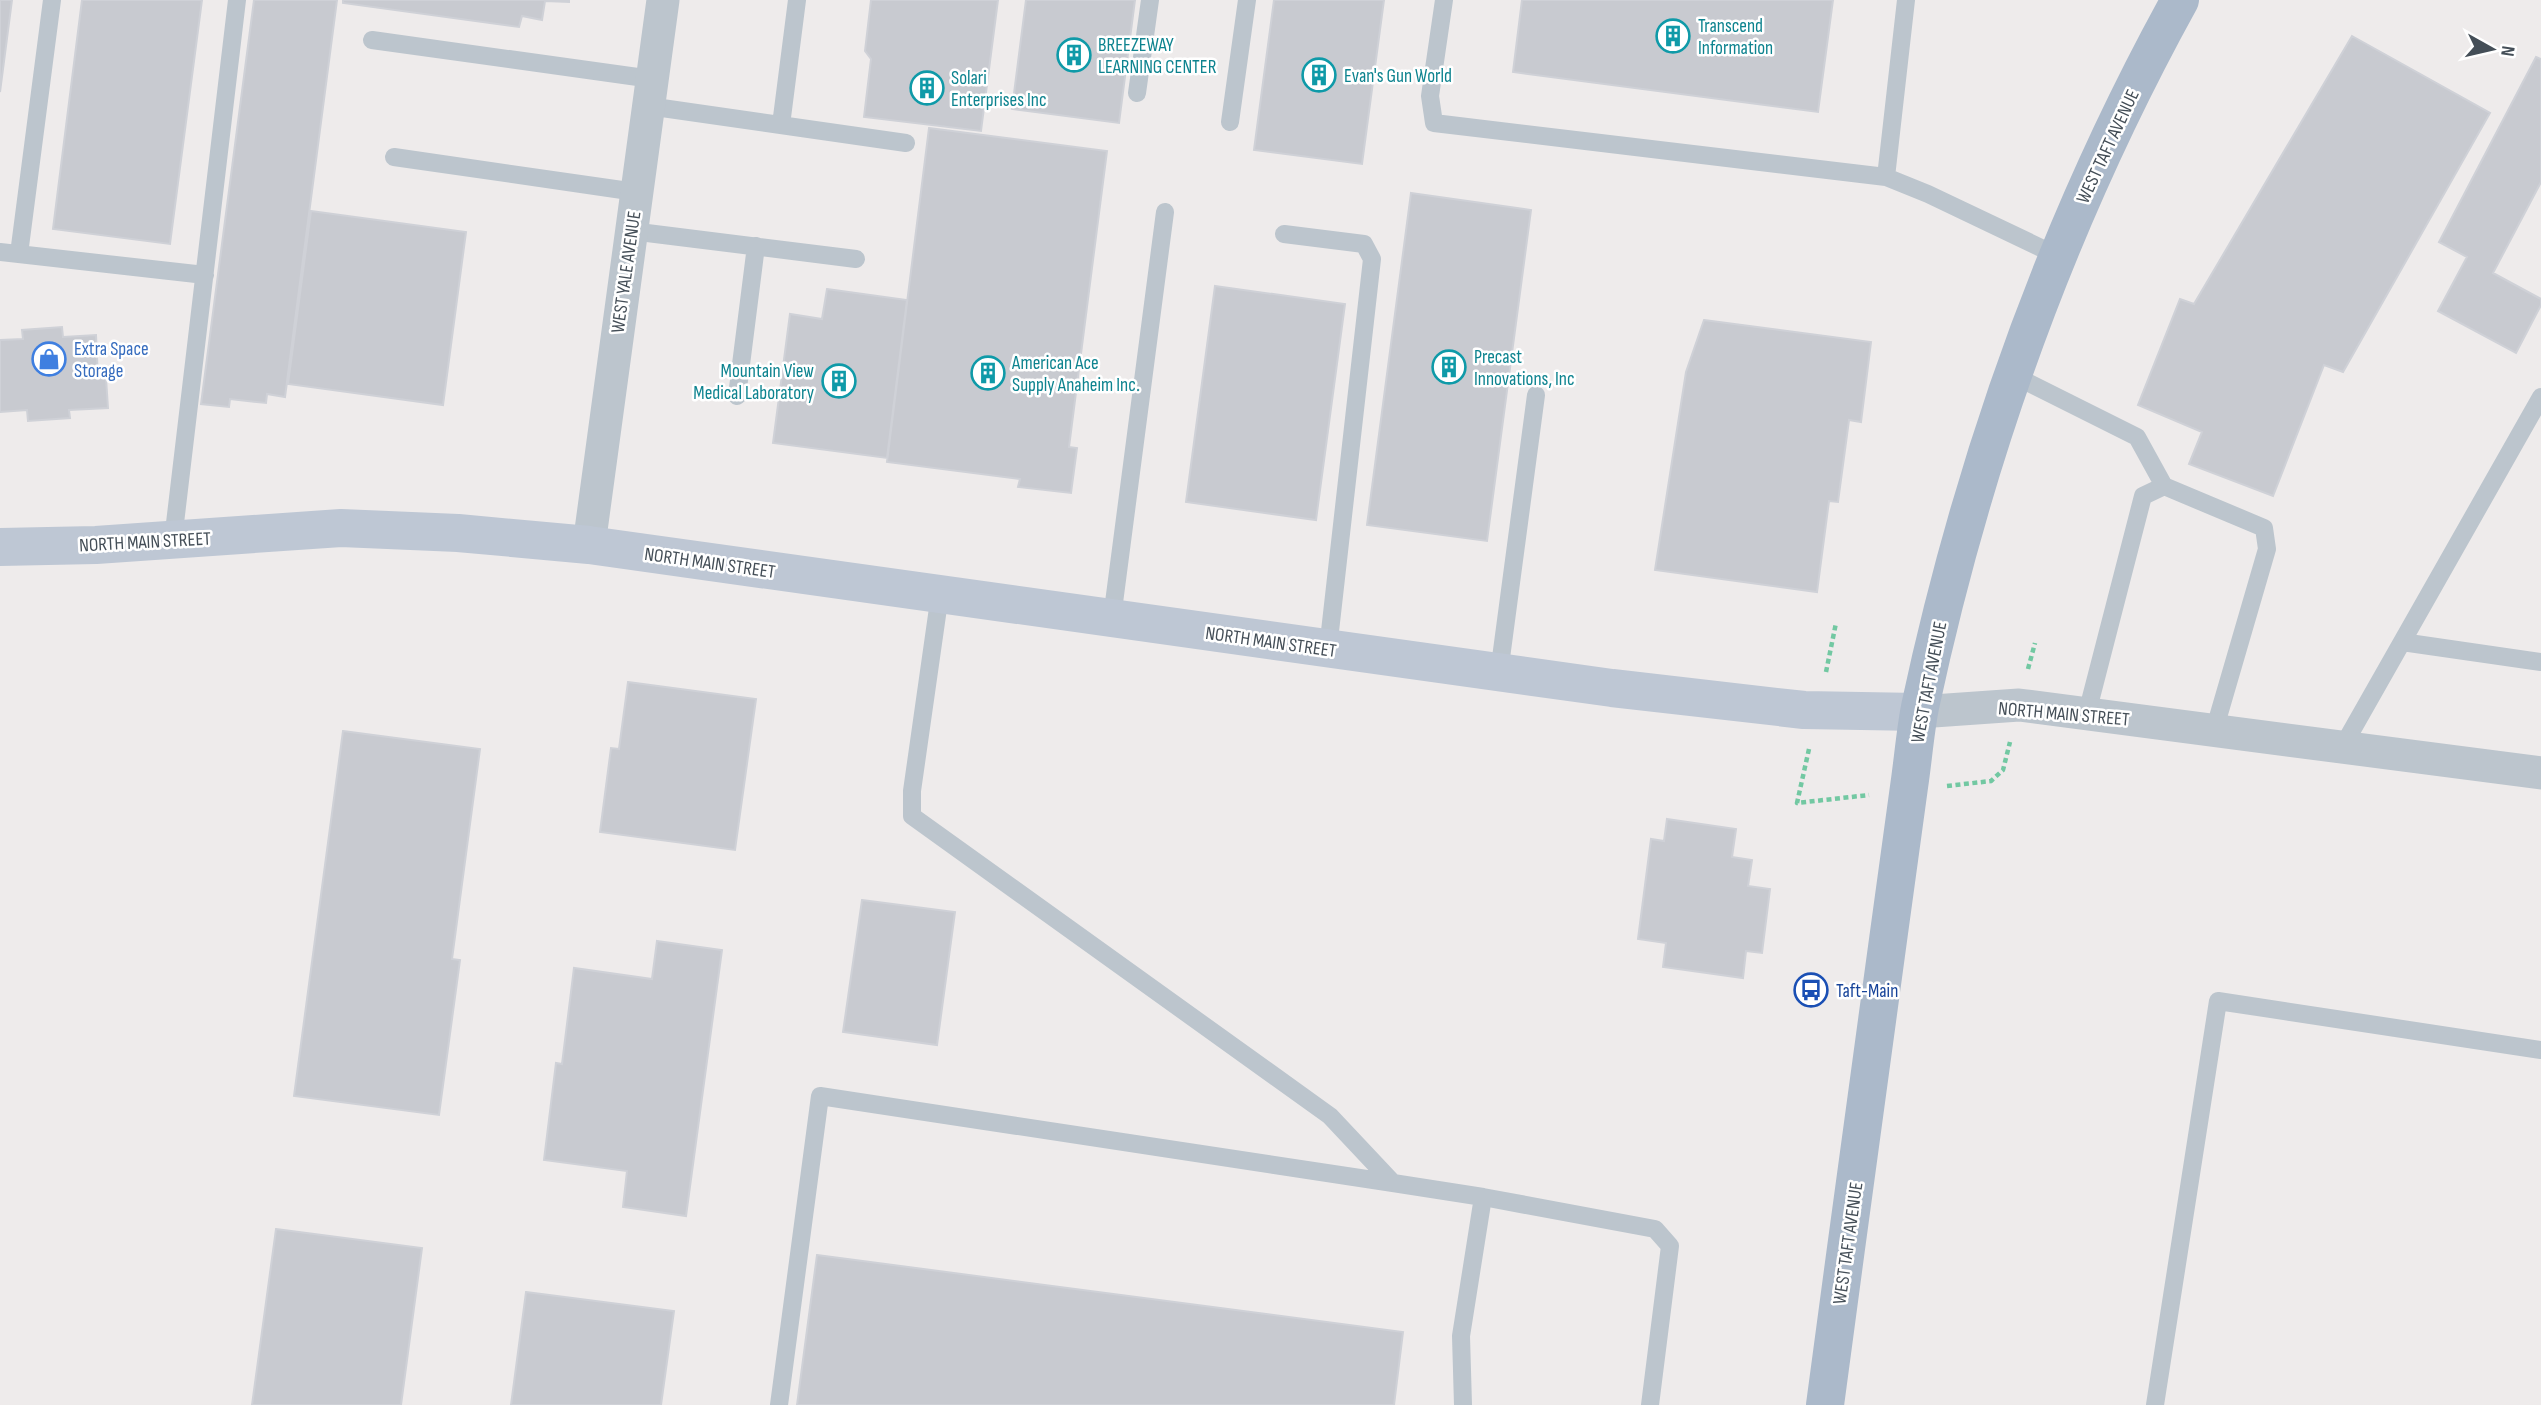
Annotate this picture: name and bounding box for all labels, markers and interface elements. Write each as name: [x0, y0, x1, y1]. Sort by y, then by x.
north arrow: [2457, 14, 2527, 84]
place label: Transcend Information: [1698, 15, 1773, 60]
building icon: Transcend Information: [1654, 17, 1692, 55]
place label: BREEZEWAY LEARNING CENTER: [1098, 34, 1217, 79]
building icon: BREEZEWAY LEARNING CENTER: [1055, 36, 1093, 74]
text: N: [2495, 45, 2519, 58]
building icon: Evan's Gun World: [1300, 56, 1338, 94]
place label: Evan's Gun World: [1344, 65, 1452, 88]
place label: Solari Enterprises Inc: [951, 67, 1047, 112]
building icon: Solari Enterprises Inc: [908, 69, 946, 107]
street label: WEST TAFT AVENUE: [2072, 86, 2145, 207]
street label: WEST YALE AVENUE: [607, 210, 646, 335]
place label: Extra Space Storage: [74, 338, 149, 383]
shop icon: Extra Space Storage: [30, 340, 68, 378]
place label: Precast Innovations, Inc: [1474, 346, 1575, 391]
building icon: Precast Innovations, Inc: [1430, 348, 1468, 386]
place label: American Ace Supply Anaheim Inc.: [1011, 352, 1140, 397]
building icon: American Ace Supply Anaheim Inc.: [969, 354, 1007, 392]
place label: Mountain View Medical Laboratory: [693, 360, 815, 405]
building icon: Mountain View Medical Laboratory: [820, 362, 858, 400]
street label: NORTH MAIN STREET: [79, 528, 212, 557]
street label: NORTH MAIN STREET: [643, 543, 777, 584]
street label: WEST TAFT AVENUE: [1906, 620, 1953, 745]
street label: NORTH MAIN STREET: [1204, 622, 1338, 663]
street label: NORTH MAIN STREET: [1997, 697, 2131, 732]
bus stop icon: Taft-Main: [1792, 971, 1830, 1009]
place label: Taft-Main: [1836, 980, 1898, 1003]
street label: WEST TAFT AVENUE: [1829, 1181, 1868, 1306]

